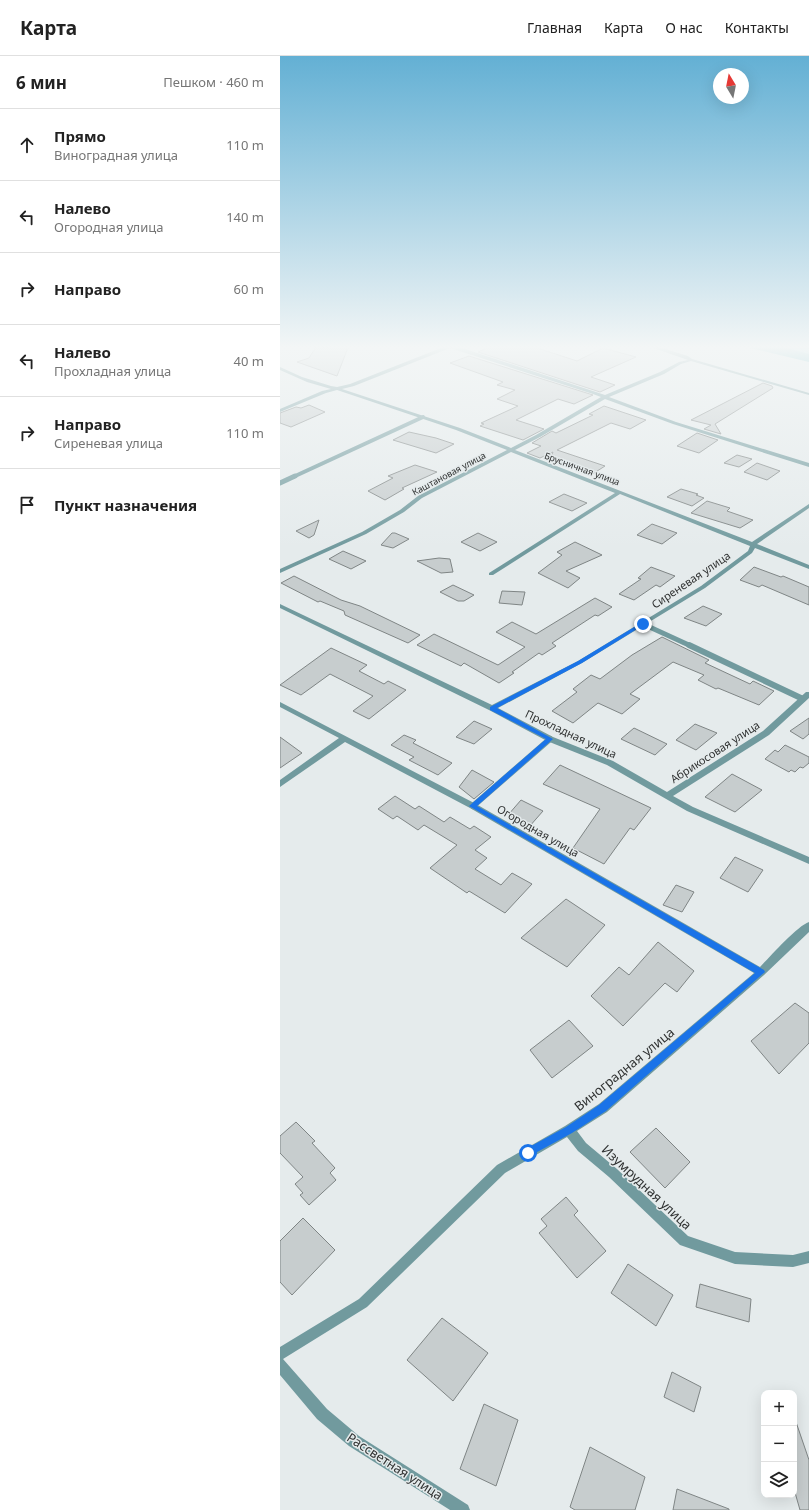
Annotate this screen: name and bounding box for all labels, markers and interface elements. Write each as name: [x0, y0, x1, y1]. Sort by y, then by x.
text: Карта: [20, 15, 77, 41]
text: Главная: [527, 18, 582, 37]
text: Карта: [604, 18, 643, 37]
text: О нас: [665, 18, 703, 37]
text: Контакты: [725, 18, 789, 37]
north arrow: [713, 68, 749, 104]
text: 6 мин: [16, 71, 67, 94]
text: Пешком · 460 m: [163, 73, 264, 91]
text: Прямо: [54, 126, 106, 146]
icon: ahead: [16, 134, 38, 156]
text: 110 m: [226, 136, 264, 154]
text: Виноградная улица: [54, 146, 178, 164]
text: Налево: [54, 198, 111, 218]
icon: left: [16, 206, 38, 228]
text: 140 m: [226, 208, 264, 226]
text: Огородная улица: [54, 218, 164, 236]
icon: right: [16, 278, 38, 300]
text: Направо: [54, 279, 121, 299]
text: 60 m: [234, 280, 264, 298]
text: Налево: [54, 342, 111, 362]
icon: left: [16, 350, 38, 372]
text: 40 m: [234, 352, 264, 370]
text: Прохладная улица: [54, 362, 171, 380]
text: Направо: [54, 414, 121, 434]
icon: right: [16, 422, 38, 444]
text: 110 m: [226, 424, 264, 442]
text: Сиреневая улица: [54, 434, 163, 452]
street label: Каштановая улица: [410, 449, 488, 498]
street label: Брусничная улица: [543, 449, 622, 488]
icon: arrive: [16, 494, 38, 516]
text: Пункт назначения: [54, 495, 197, 515]
street label: Сиреневая улица: [648, 548, 733, 612]
route end: [634, 615, 652, 633]
street label: Прохладная улица: [523, 706, 619, 761]
street label: Абрикосовая улица: [667, 717, 762, 786]
street label: Огородная улица: [494, 801, 582, 860]
street label: Виноградная улица: [570, 1023, 678, 1115]
street label: Изумрудная улица: [598, 1141, 696, 1233]
route start: [519, 1144, 537, 1162]
map controls: [761, 1390, 797, 1498]
button: +: [761, 1390, 797, 1426]
button: −: [761, 1426, 797, 1462]
street label: Рассветная улица: [344, 1428, 446, 1504]
button: layers: [761, 1462, 797, 1498]

